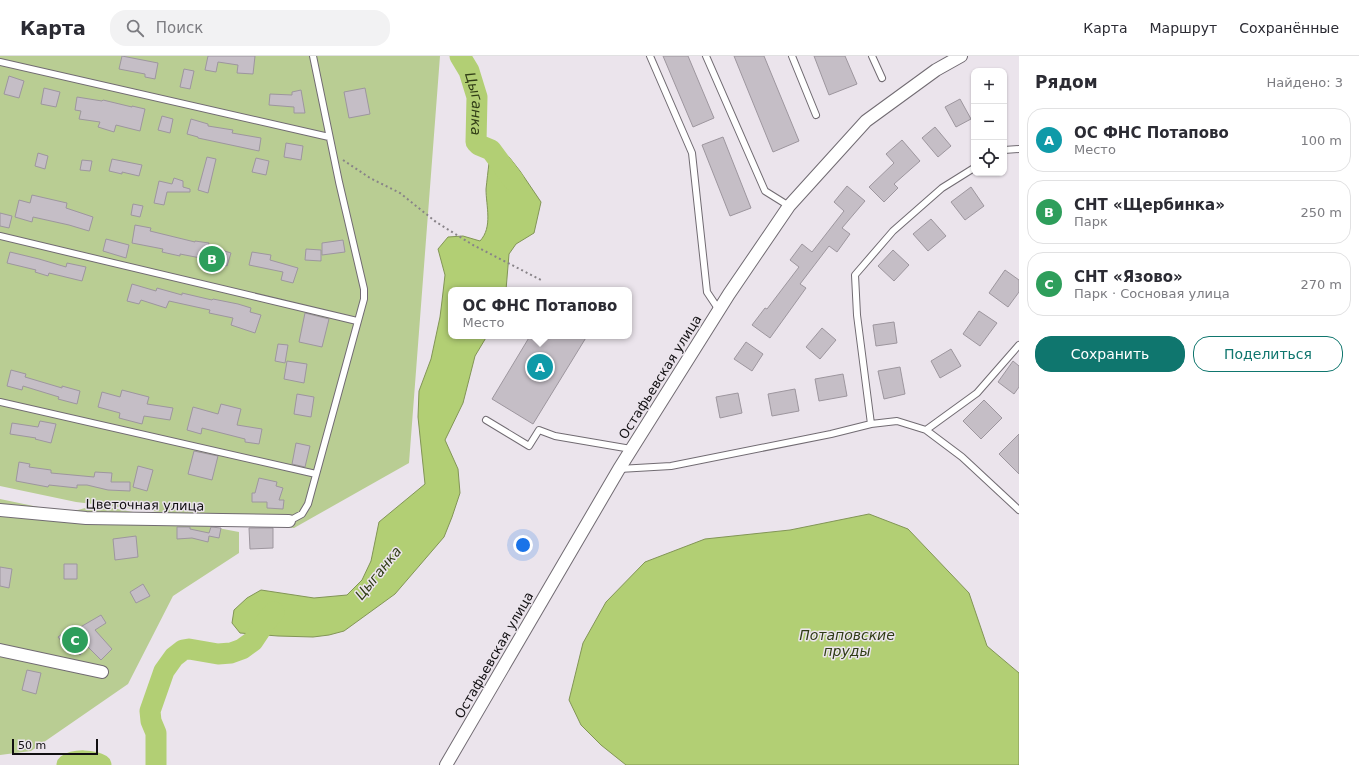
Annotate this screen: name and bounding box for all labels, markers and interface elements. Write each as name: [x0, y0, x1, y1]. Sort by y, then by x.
search box: [110, 10, 390, 46]
text: Карта: [20, 17, 86, 39]
icon: search: [124, 17, 146, 39]
text: Поиск: [156, 19, 203, 37]
text: Карта: [1083, 20, 1127, 36]
text: Маршрут: [1149, 20, 1217, 36]
text: Сохранённые: [1239, 20, 1339, 36]
map controls: [971, 68, 1007, 176]
button: +: [971, 68, 1007, 104]
water label: Цыганка: [462, 70, 486, 136]
text: Рядом: [1035, 72, 1098, 92]
text: Найдено: 3: [1267, 75, 1343, 90]
button: −: [971, 104, 1007, 140]
text: ОС ФНС Потапово: [1074, 124, 1229, 142]
text: A: [1044, 133, 1054, 148]
text: 100 m: [1300, 133, 1342, 148]
button: locate: [971, 140, 1007, 176]
text: Место: [1074, 142, 1116, 157]
text: СНТ «Щербинка»: [1074, 196, 1225, 214]
text: B: [1044, 205, 1054, 220]
text: 250 m: [1300, 205, 1342, 220]
text: Парк: [1074, 214, 1108, 229]
pin: B: [199, 244, 225, 274]
text: СНТ «Язово»: [1074, 268, 1183, 286]
text: C: [1044, 277, 1054, 292]
text: 270 m: [1300, 277, 1342, 292]
text: Парк · Сосновая улица: [1074, 286, 1230, 301]
popup: [448, 287, 632, 339]
text: ОС ФНС Потапово: [463, 297, 617, 315]
street label: Остафьевская улица: [616, 312, 704, 442]
text: Место: [463, 315, 504, 330]
button: Сохранить: [1035, 336, 1185, 372]
button: Поделиться: [1193, 336, 1343, 372]
pin: A: [527, 352, 553, 382]
street label: Цветочная улица: [86, 496, 204, 514]
your location: [513, 535, 533, 555]
water label: Цыганка: [352, 543, 404, 603]
street label: Остафьевская улица: [452, 589, 536, 721]
pin: C: [62, 625, 88, 655]
water label: Потаповские пруды: [799, 627, 895, 659]
scale bar: [12, 737, 98, 756]
text: 50 m: [18, 739, 46, 752]

